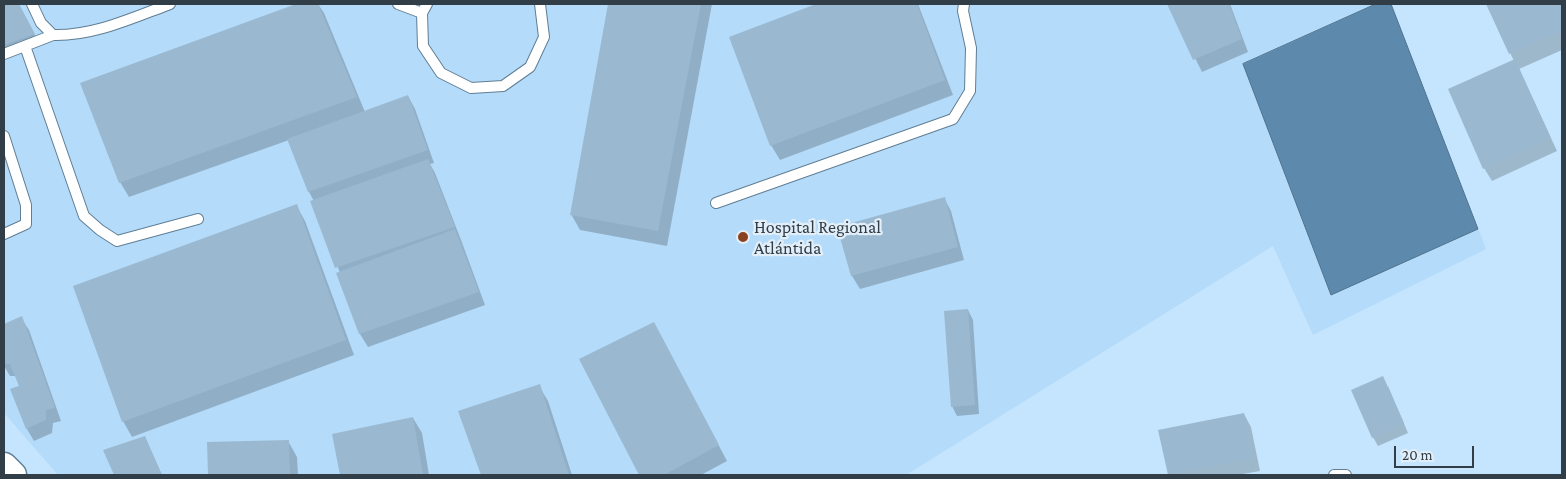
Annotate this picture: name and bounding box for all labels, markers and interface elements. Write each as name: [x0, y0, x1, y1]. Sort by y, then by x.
place label: Hospital Regional Atlántida: [754, 216, 881, 258]
marker: Hospital Regional Atlántida: [736, 230, 750, 244]
scale bar: [1396, 436, 1476, 468]
text: 20 m: [1402, 447, 1433, 463]

